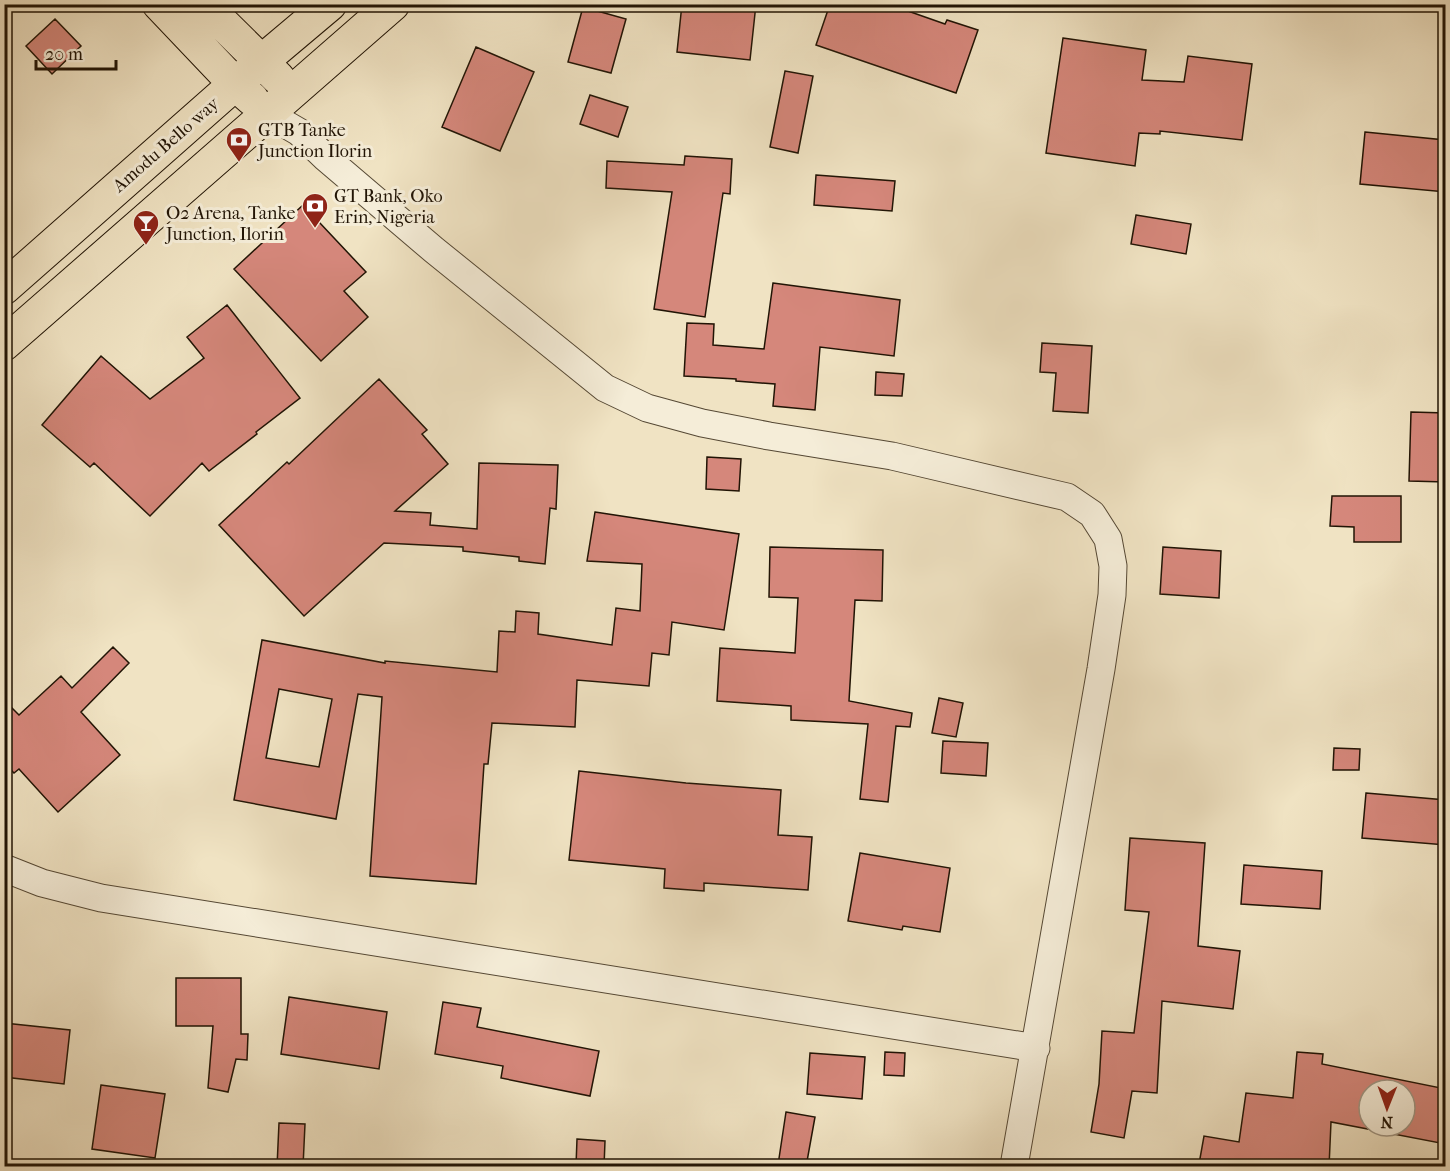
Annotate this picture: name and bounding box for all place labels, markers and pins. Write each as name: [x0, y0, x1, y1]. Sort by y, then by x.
place label: GTB Tanke Junction Ilorin: [256, 120, 373, 162]
bank icon: GTB Tanke Junction Ilorin: [224, 125, 254, 163]
place label: GT Bank, Oko Erin, Nigeria: [334, 186, 443, 228]
bank icon: GT Bank, Oko Erin, Nigeria: [300, 191, 330, 229]
place label: O2 Arena, Tanke Junction, Ilorin: [164, 203, 295, 245]
bar icon: O2 Arena, Tanke Junction, Ilorin: [131, 208, 161, 246]

